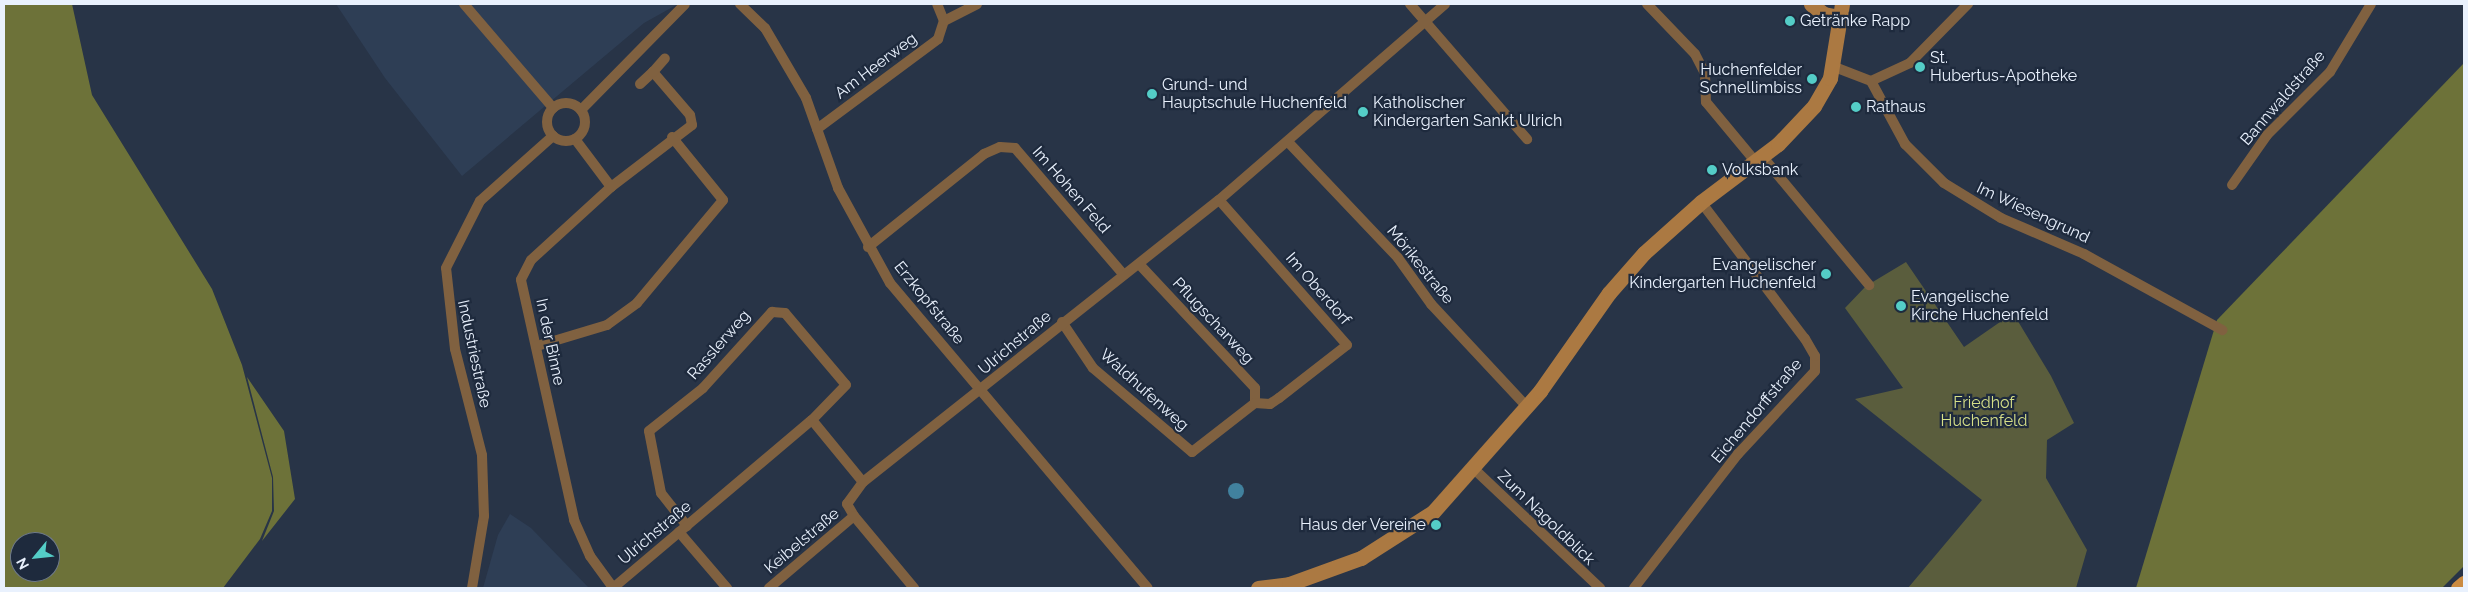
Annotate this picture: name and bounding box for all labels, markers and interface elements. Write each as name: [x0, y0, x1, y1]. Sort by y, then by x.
place label: Getränke Rapp: [1800, 11, 1910, 31]
marker: Getränke Rapp: [1784, 15, 1796, 27]
street label: Am Heerweg: [831, 29, 921, 103]
street label: Bannwaldstraße: [2237, 47, 2329, 149]
place label: St. Hubertus-Apotheke: [1930, 48, 2077, 86]
place label: Huchenfelder Schnellimbiss: [1700, 60, 1802, 98]
marker: St. Hubertus-Apotheke: [1914, 61, 1926, 73]
marker: Huchenfelder Schnellimbiss: [1806, 73, 1818, 85]
place label: Grund- und Hauptschule Huchenfeld: [1162, 75, 1347, 113]
marker: Grund- und Hauptschule Huchenfeld: [1146, 88, 1158, 100]
place label: Katholischer Kindergarten Sankt Ulrich: [1373, 93, 1562, 131]
place label: Rathaus: [1866, 97, 1926, 117]
marker: Rathaus: [1850, 101, 1862, 113]
marker: Katholischer Kindergarten Sankt Ulrich: [1357, 106, 1369, 118]
street label: Im Hohen Feld: [1028, 143, 1114, 237]
place label: Volksbank: [1722, 160, 1798, 180]
marker: Volksbank: [1706, 164, 1718, 176]
street label: Im Wiesengrund: [1973, 178, 2093, 248]
street label: Mörikestraße: [1382, 222, 1458, 308]
street label: Im Oberdorf: [1281, 249, 1355, 329]
place label: Evangelischer Kindergarten Huchenfeld: [1629, 255, 1816, 293]
street label: Erzkopfstraße: [890, 258, 968, 348]
marker: Evangelischer Kindergarten Huchenfeld: [1820, 268, 1832, 280]
street label: Pflugscharweg: [1168, 274, 1258, 368]
place label: Evangelische Kirche Huchenfeld: [1911, 287, 2049, 325]
street label: In der Binne: [531, 297, 569, 387]
street label: Industriestraße: [453, 298, 495, 410]
marker: Evangelische Kirche Huchenfeld: [1895, 300, 1907, 312]
street label: Rasslerweg: [684, 306, 754, 384]
street label: Ulrichstraße: [975, 307, 1055, 379]
street label: Waldhufenweg: [1095, 345, 1193, 435]
street label: Eichendorffstraße: [1708, 355, 1806, 467]
park label: Friedhof Huchenfeld: [1941, 393, 2027, 431]
street label: Zum Nagoldblick: [1493, 467, 1599, 569]
street label: Ulrichstraße: [615, 497, 695, 569]
street label: Keibelstraße: [761, 504, 843, 578]
place label: Haus der Vereine: [1299, 515, 1426, 535]
marker: Haus der Vereine: [1430, 519, 1442, 531]
north arrow: [10, 532, 60, 582]
text: N: [13, 555, 32, 572]

